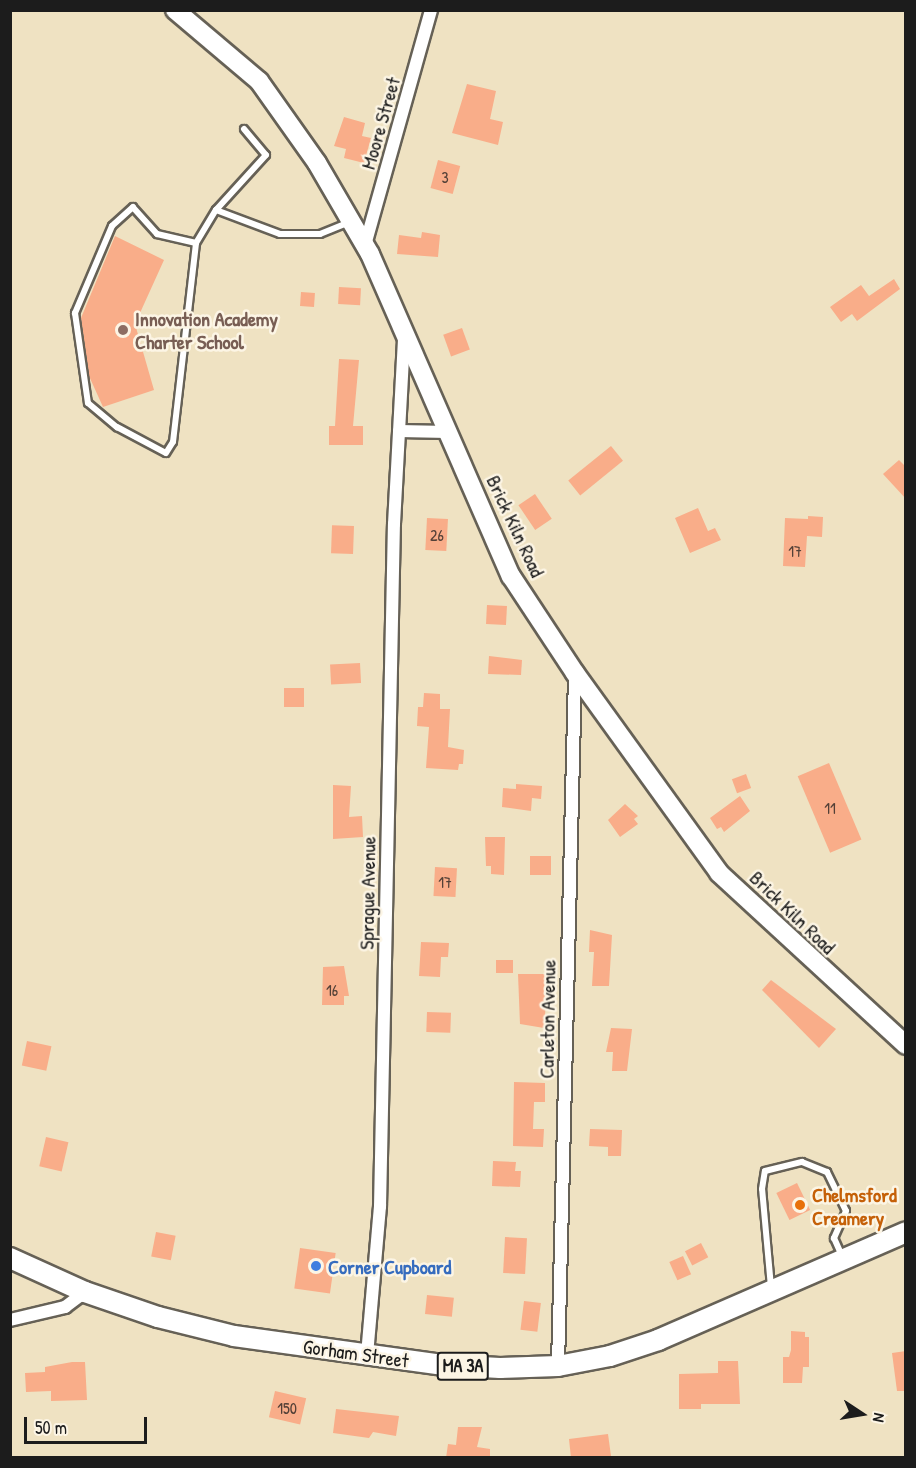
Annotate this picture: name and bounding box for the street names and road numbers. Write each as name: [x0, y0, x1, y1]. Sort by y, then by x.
street label: Moore Street: [355, 74, 405, 172]
street label: Brick Kiln Road: [482, 471, 550, 581]
street label: Sprague Avenue: [354, 836, 380, 950]
street label: Brick Kiln Road: [745, 865, 841, 959]
street label: Carleton Avenue: [534, 959, 560, 1079]
street label: Gorham Street: [302, 1334, 410, 1372]
road number: MA 3A: [436, 1351, 490, 1381]

